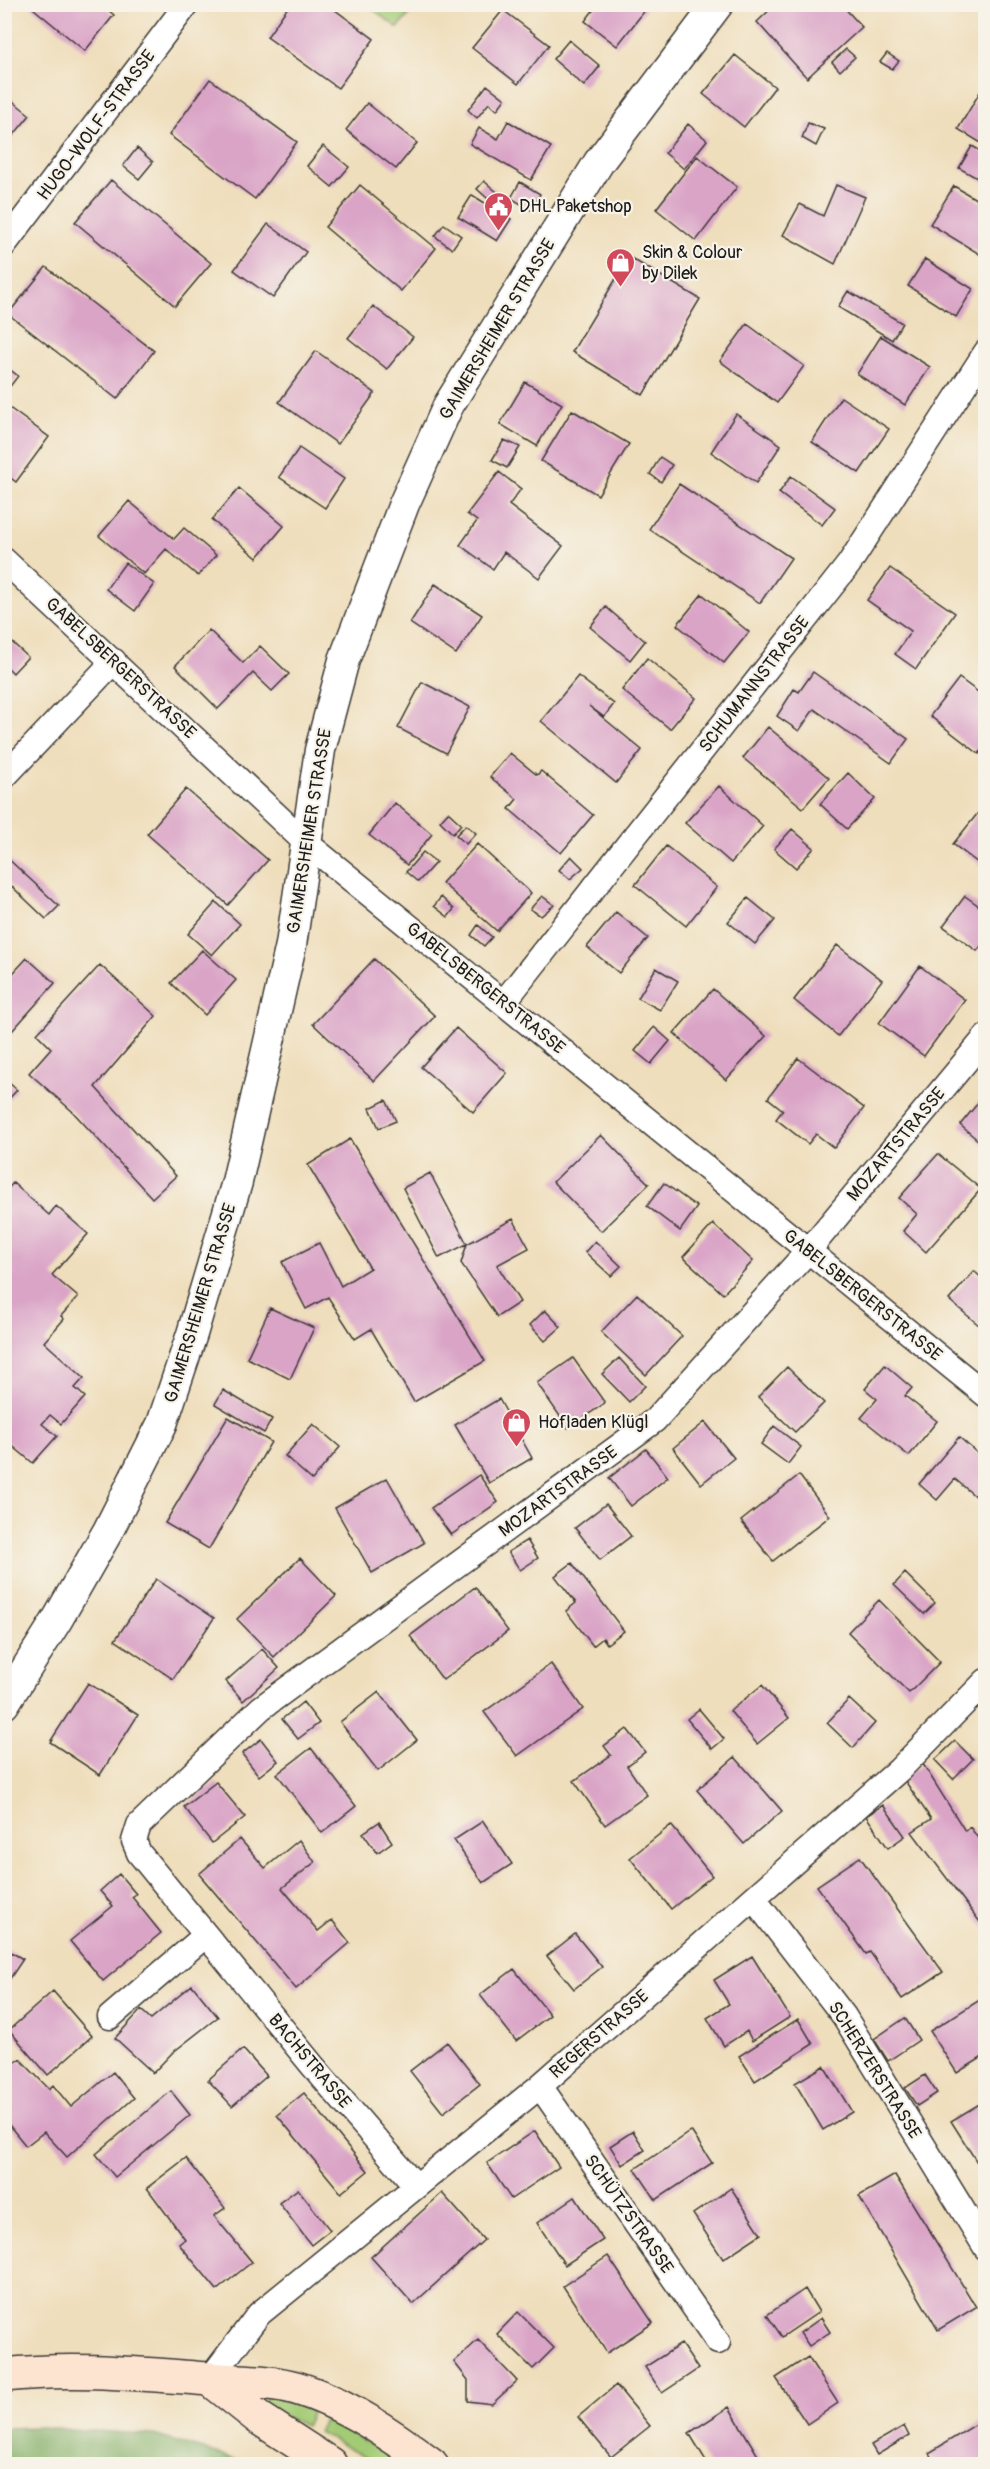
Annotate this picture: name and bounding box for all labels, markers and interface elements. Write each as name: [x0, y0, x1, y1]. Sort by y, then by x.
street label: HUGO-WOLF-STRASSE: [32, 45, 161, 205]
public building icon: DHL Paketshop: [482, 190, 514, 232]
place label: DHL Paketshop: [519, 195, 632, 218]
street label: GAIMERSHEIMER STRASSE: [434, 234, 561, 424]
place label: Skin & Colour by Dilek: [642, 241, 743, 285]
shop icon: Skin & Colour by Dilek: [605, 246, 637, 288]
street label: GABELSBERGERSTRASSE: [40, 592, 201, 744]
street label: SCHUMANNSTRASSE: [694, 611, 815, 757]
street label: GAIMERSHEIMER STRASSE: [282, 727, 337, 935]
street label: GABELSBERGERSTRASSE: [402, 917, 570, 1060]
street label: MOZARTSTRASSE: [842, 1083, 951, 1206]
street label: GAIMERSHEIMER STRASSE: [159, 1201, 242, 1406]
street label: GABELSBERGERSTRASSE: [779, 1224, 947, 1367]
shop icon: Hofladen Klügl: [501, 1406, 533, 1448]
place label: Hofladen Klügl: [538, 1411, 648, 1434]
street label: MOZARTSTRASSE: [494, 1440, 622, 1542]
street label: REGERSTRASSE: [545, 1985, 654, 2084]
street label: SCHERZERSTRASSE: [823, 1997, 926, 2143]
street label: BACHSTRASSE: [263, 2009, 356, 2114]
street label: SCHÜTZSTRASSE: [579, 2150, 678, 2278]

